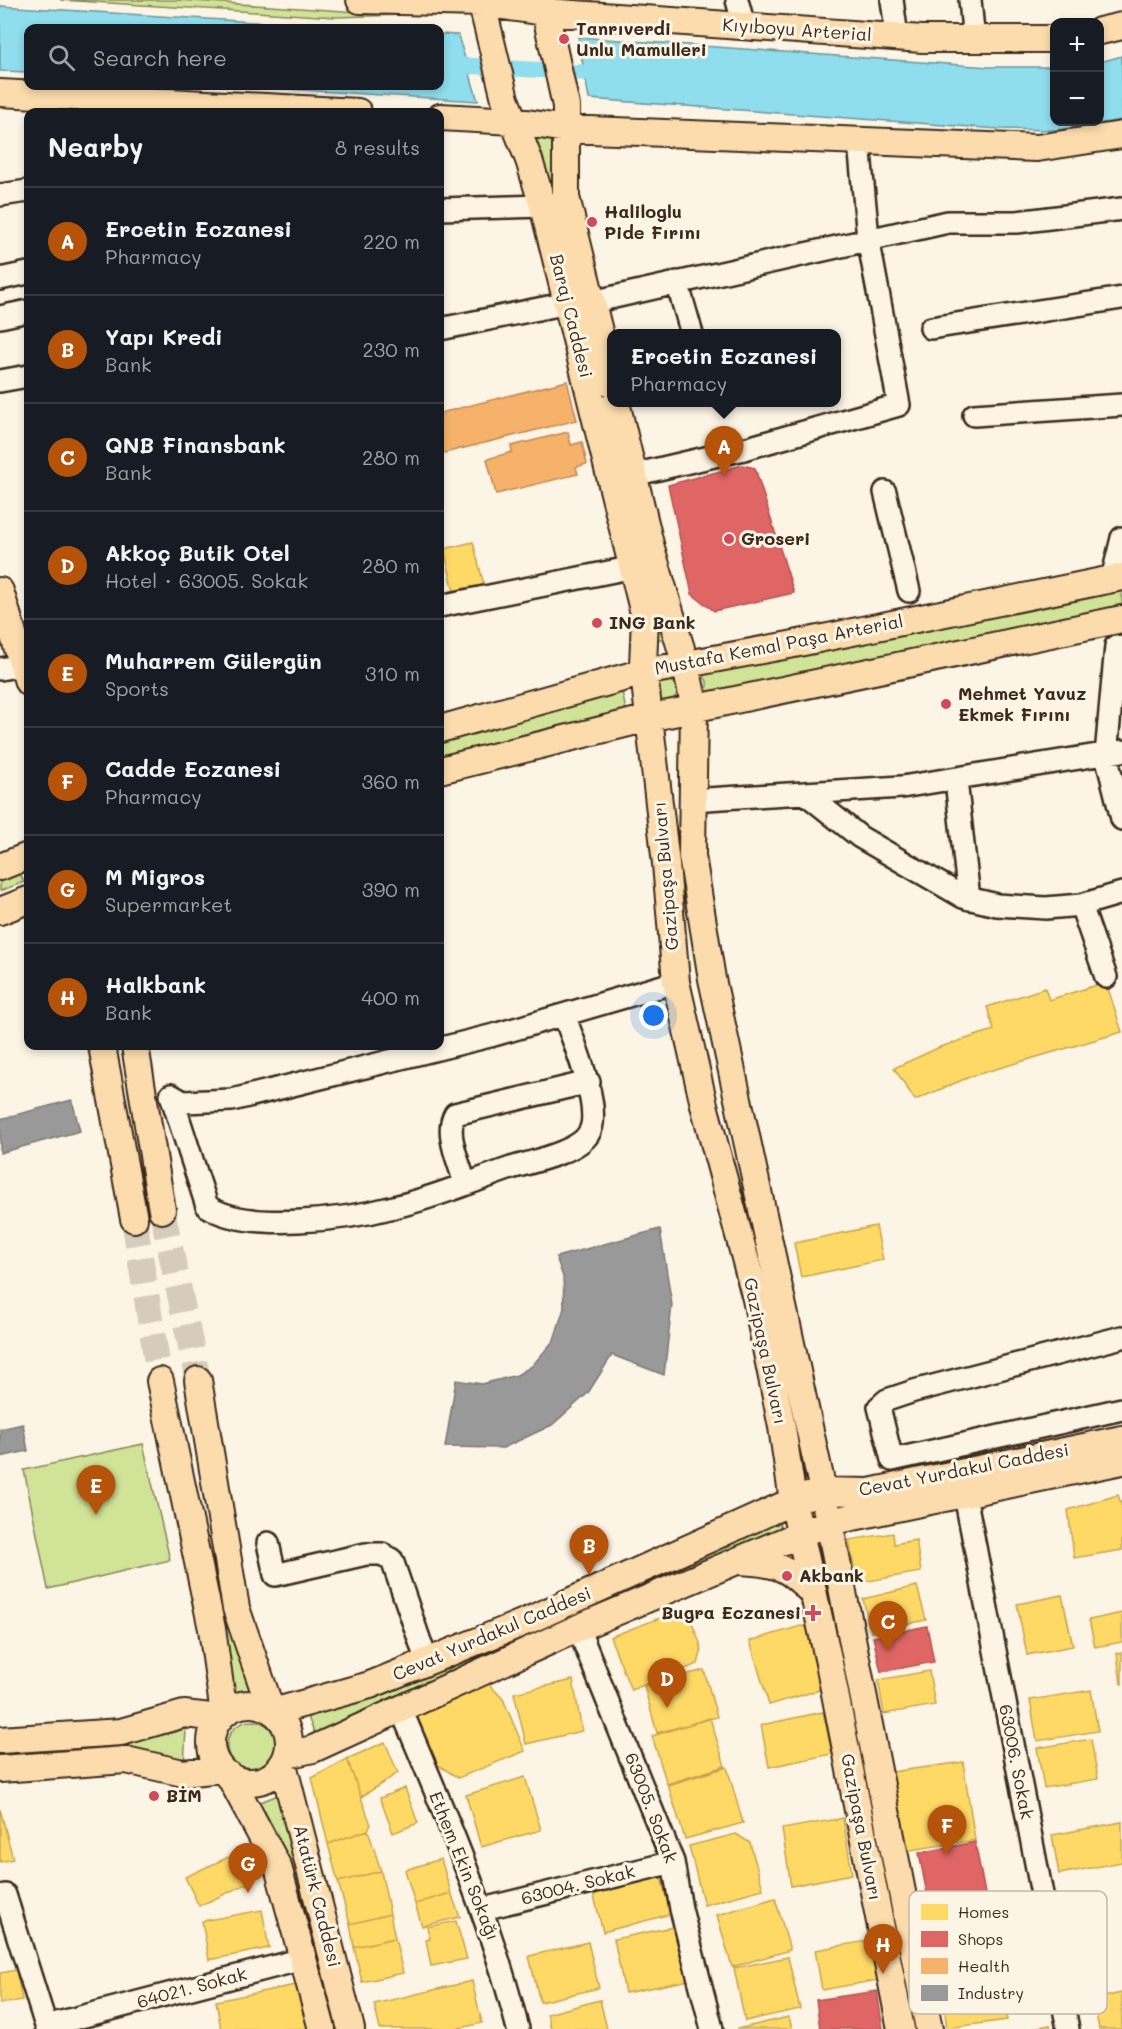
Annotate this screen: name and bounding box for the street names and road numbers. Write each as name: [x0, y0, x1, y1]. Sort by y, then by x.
street label: Kıyıboyu Arterial: [722, 12, 873, 46]
street label: Baraj Caddesi: [545, 251, 599, 380]
street label: Mustafa Kemal Paşa Arterial: [652, 608, 905, 680]
street label: Gazipaşa Bulvarı: [647, 801, 683, 951]
street label: Gazipaşa Bulvarı: [739, 1275, 793, 1426]
street label: Cevat Yurdakul Caddesi: [857, 1437, 1071, 1501]
street label: Cevat Yurdakul Caddesi: [389, 1580, 595, 1686]
street label: 63006. Sokak: [994, 1702, 1040, 1821]
street label: 63005. Sokak: [620, 1749, 684, 1866]
street label: Gazipaşa Bulvarı: [836, 1751, 888, 1902]
street label: Ethem Ekin Sokağı: [424, 1788, 506, 1944]
street label: Atatürk Caddesi: [289, 1822, 347, 1969]
street label: 63004. Sokak: [518, 1858, 637, 1910]
street label: 64021. Sokak: [134, 1961, 249, 2013]

